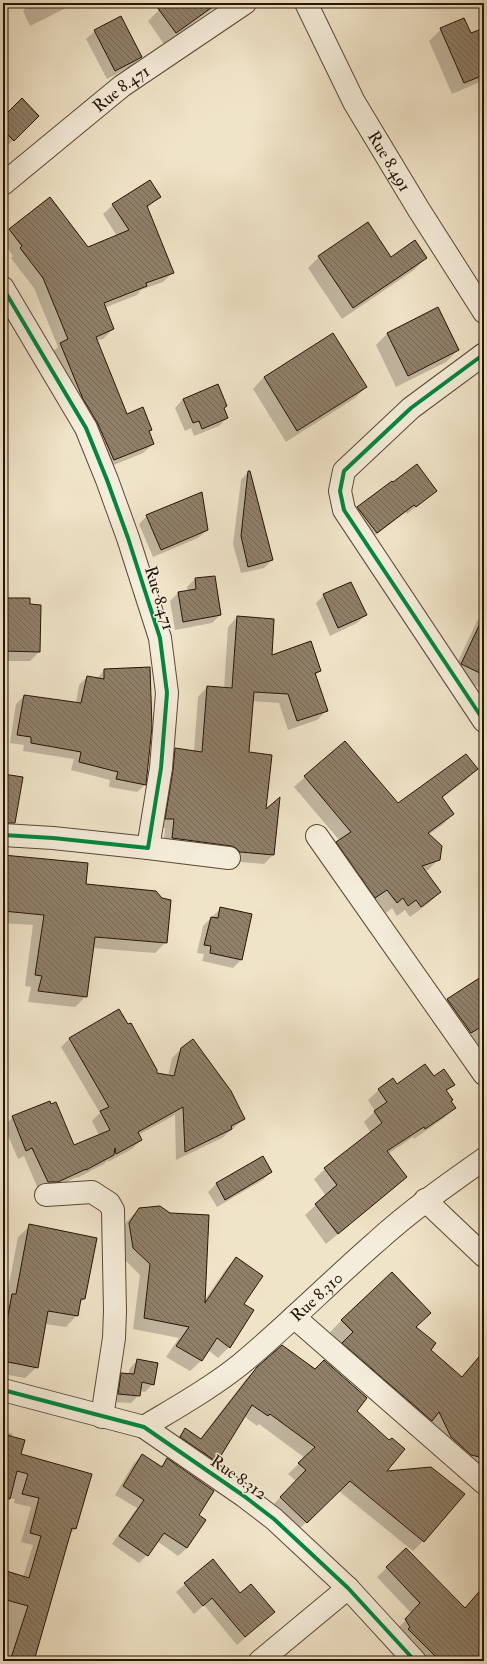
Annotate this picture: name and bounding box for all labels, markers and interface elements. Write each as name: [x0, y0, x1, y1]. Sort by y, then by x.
street label: Rue 8.471: [89, 61, 154, 117]
street label: Rue 8.491: [363, 127, 415, 195]
street label: Rue 8.471: [140, 564, 179, 633]
street label: Rue 8.310: [286, 1267, 347, 1326]
street label: Rue 8.312: [206, 1450, 271, 1505]

